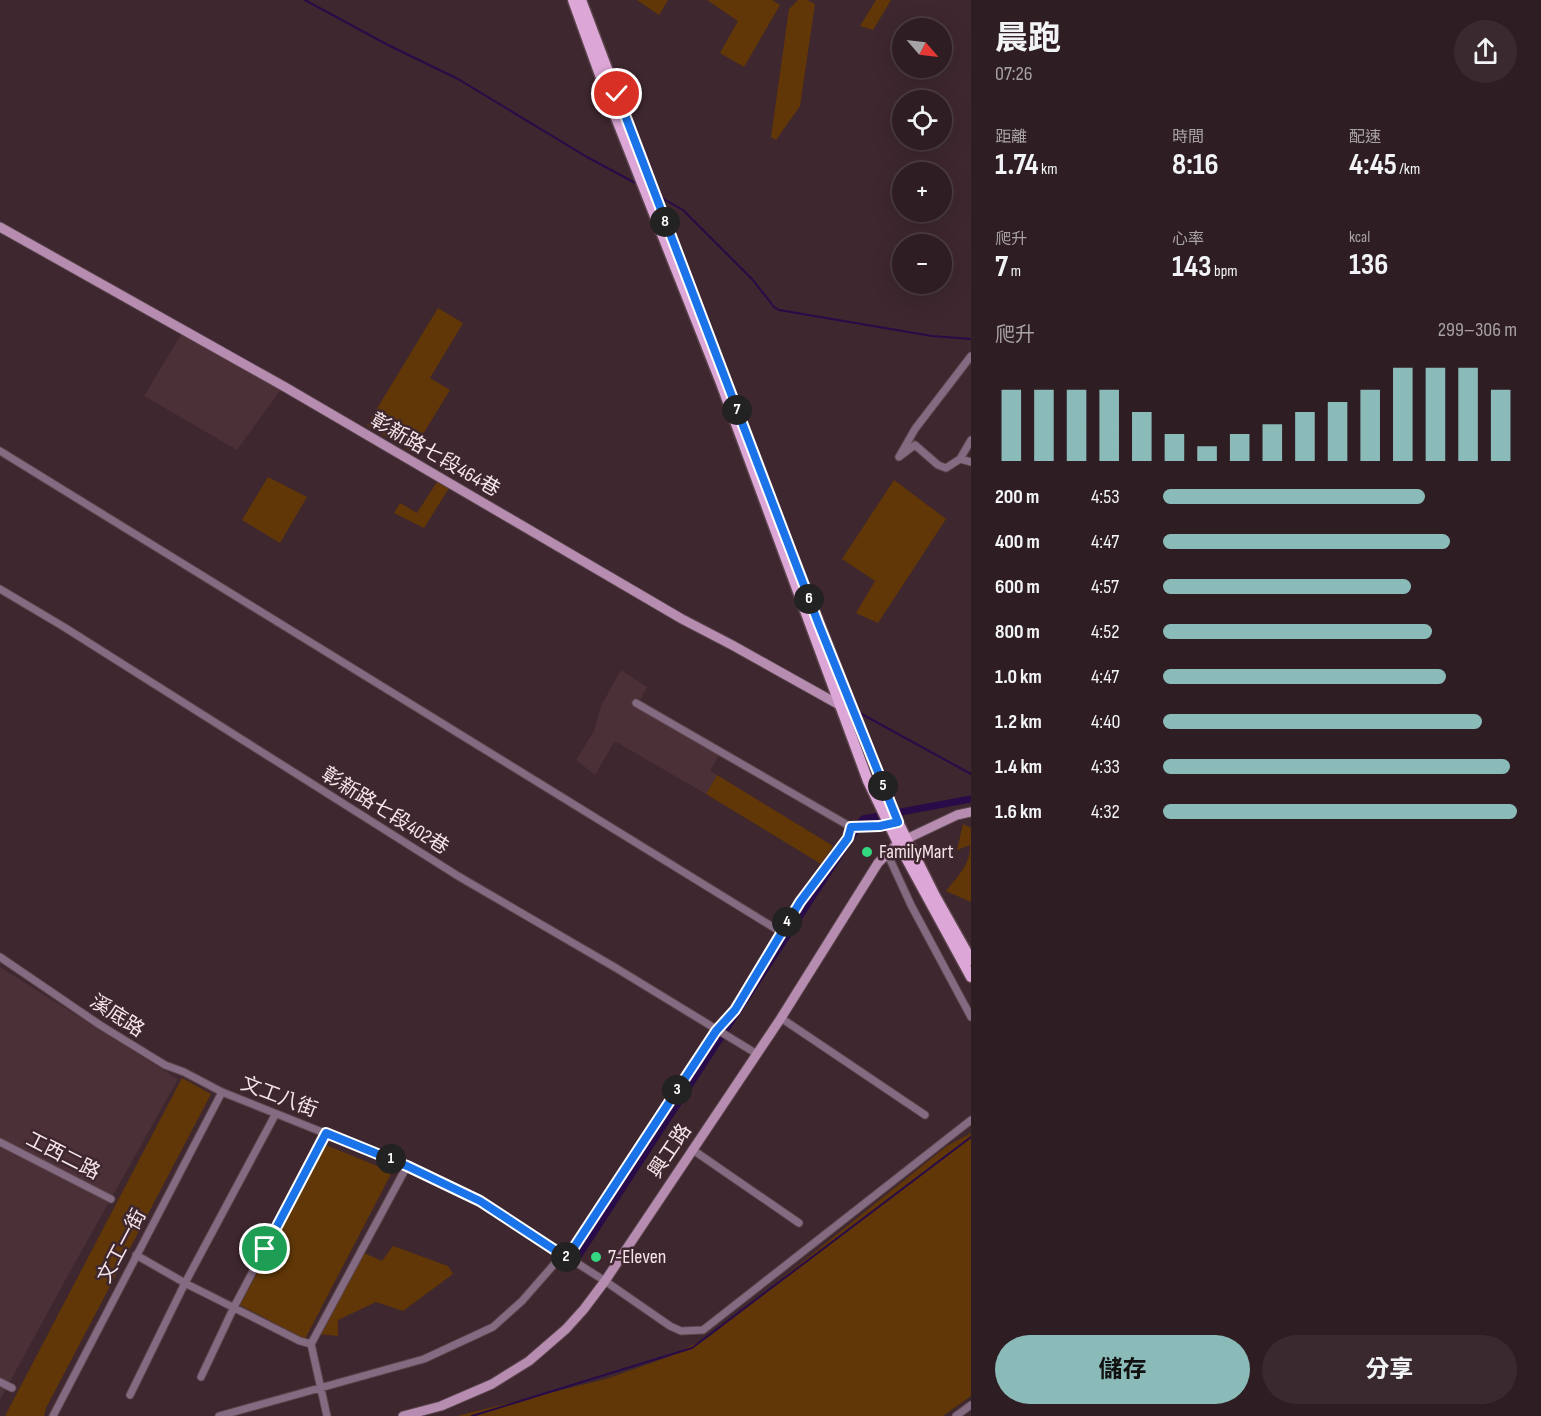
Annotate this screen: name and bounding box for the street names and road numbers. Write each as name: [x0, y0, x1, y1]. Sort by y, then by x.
street label: 彰新路七段464巷: [366, 408, 504, 502]
street label: 彰新路七段402巷: [317, 762, 453, 860]
street label: 溪底路: [85, 990, 149, 1042]
street label: 文工八街: [237, 1071, 321, 1123]
street label: 興工路: [643, 1119, 697, 1183]
street label: 工西二路: [22, 1127, 104, 1185]
street label: 文工一街: [93, 1205, 151, 1287]

